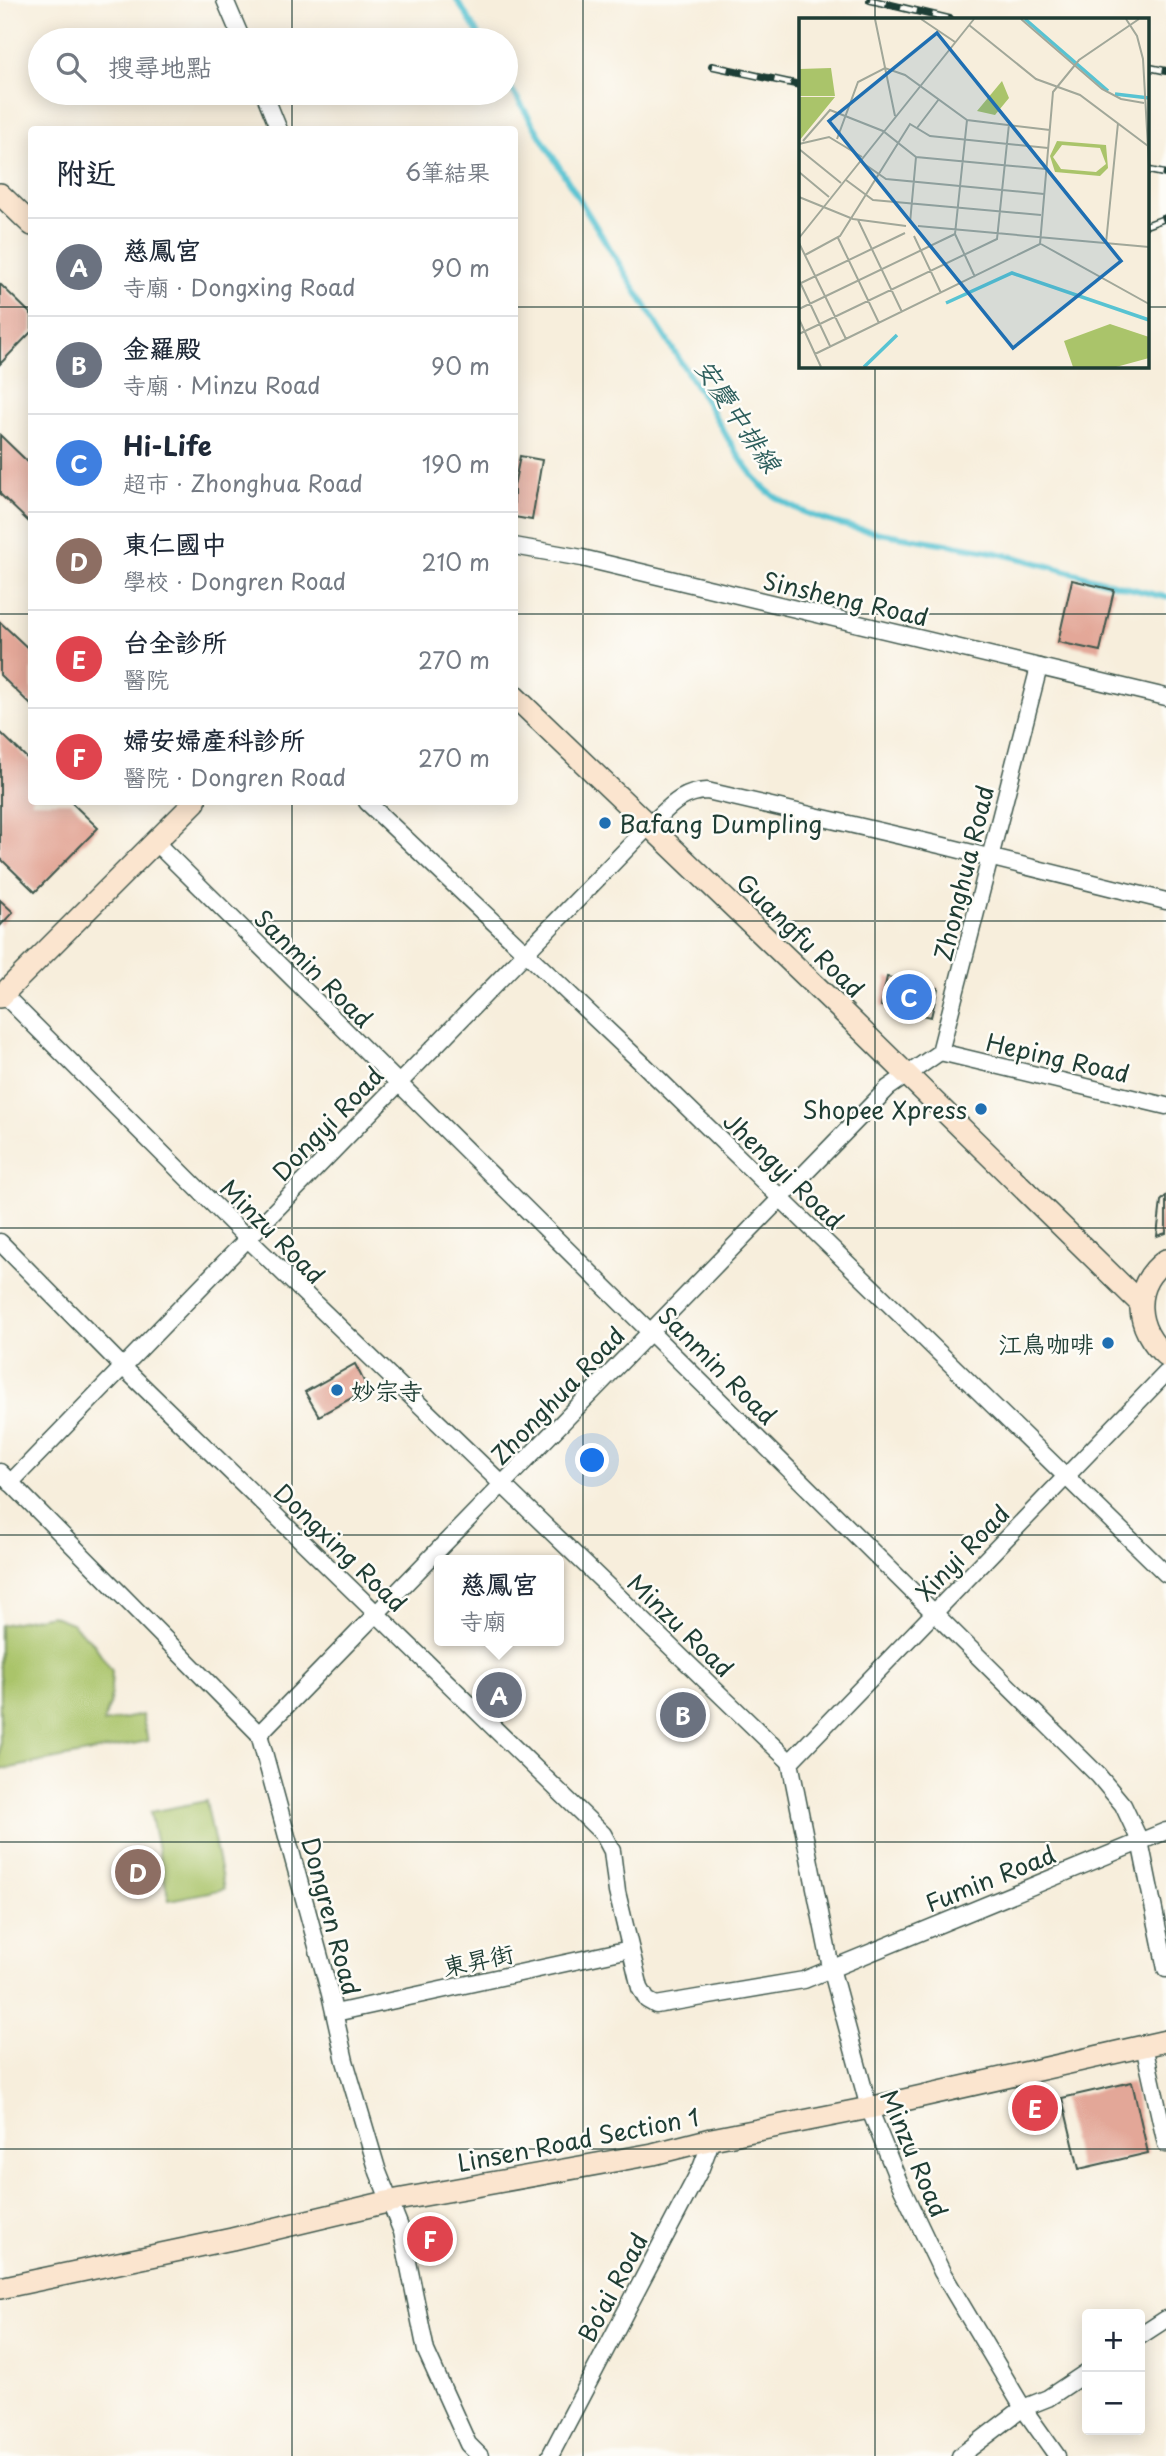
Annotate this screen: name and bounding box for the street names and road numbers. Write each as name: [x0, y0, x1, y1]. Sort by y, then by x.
street label: Sinsheng Road: [760, 561, 932, 635]
street label: Zhonghua Road: [924, 781, 1002, 965]
street label: Guangfu Road: [729, 864, 873, 1006]
street label: Sanmin Road: [247, 901, 381, 1035]
street label: Heping Road: [983, 1023, 1133, 1091]
street label: Dongyi Road: [263, 1058, 391, 1188]
street label: Jhengyi Road: [716, 1103, 852, 1237]
street label: Minzu Road: [212, 1170, 334, 1292]
street label: Sanmin Road: [651, 1298, 785, 1432]
street label: Zhonghua Road: [482, 1318, 632, 1472]
street label: Dongxing Road: [267, 1474, 415, 1620]
street label: Xinyi Road: [907, 1496, 1017, 1608]
street label: Minzu Road: [620, 1565, 742, 1685]
street label: Dongren Road: [294, 1833, 370, 1999]
street label: Fumin Road: [919, 1836, 1061, 1920]
street label: 東昇街: [439, 1934, 517, 1984]
street label: Minzu Road: [872, 2084, 958, 2222]
street label: Linsen Road Section 1: [454, 2098, 702, 2180]
street label: Bo'ai Road: [568, 2226, 656, 2348]

